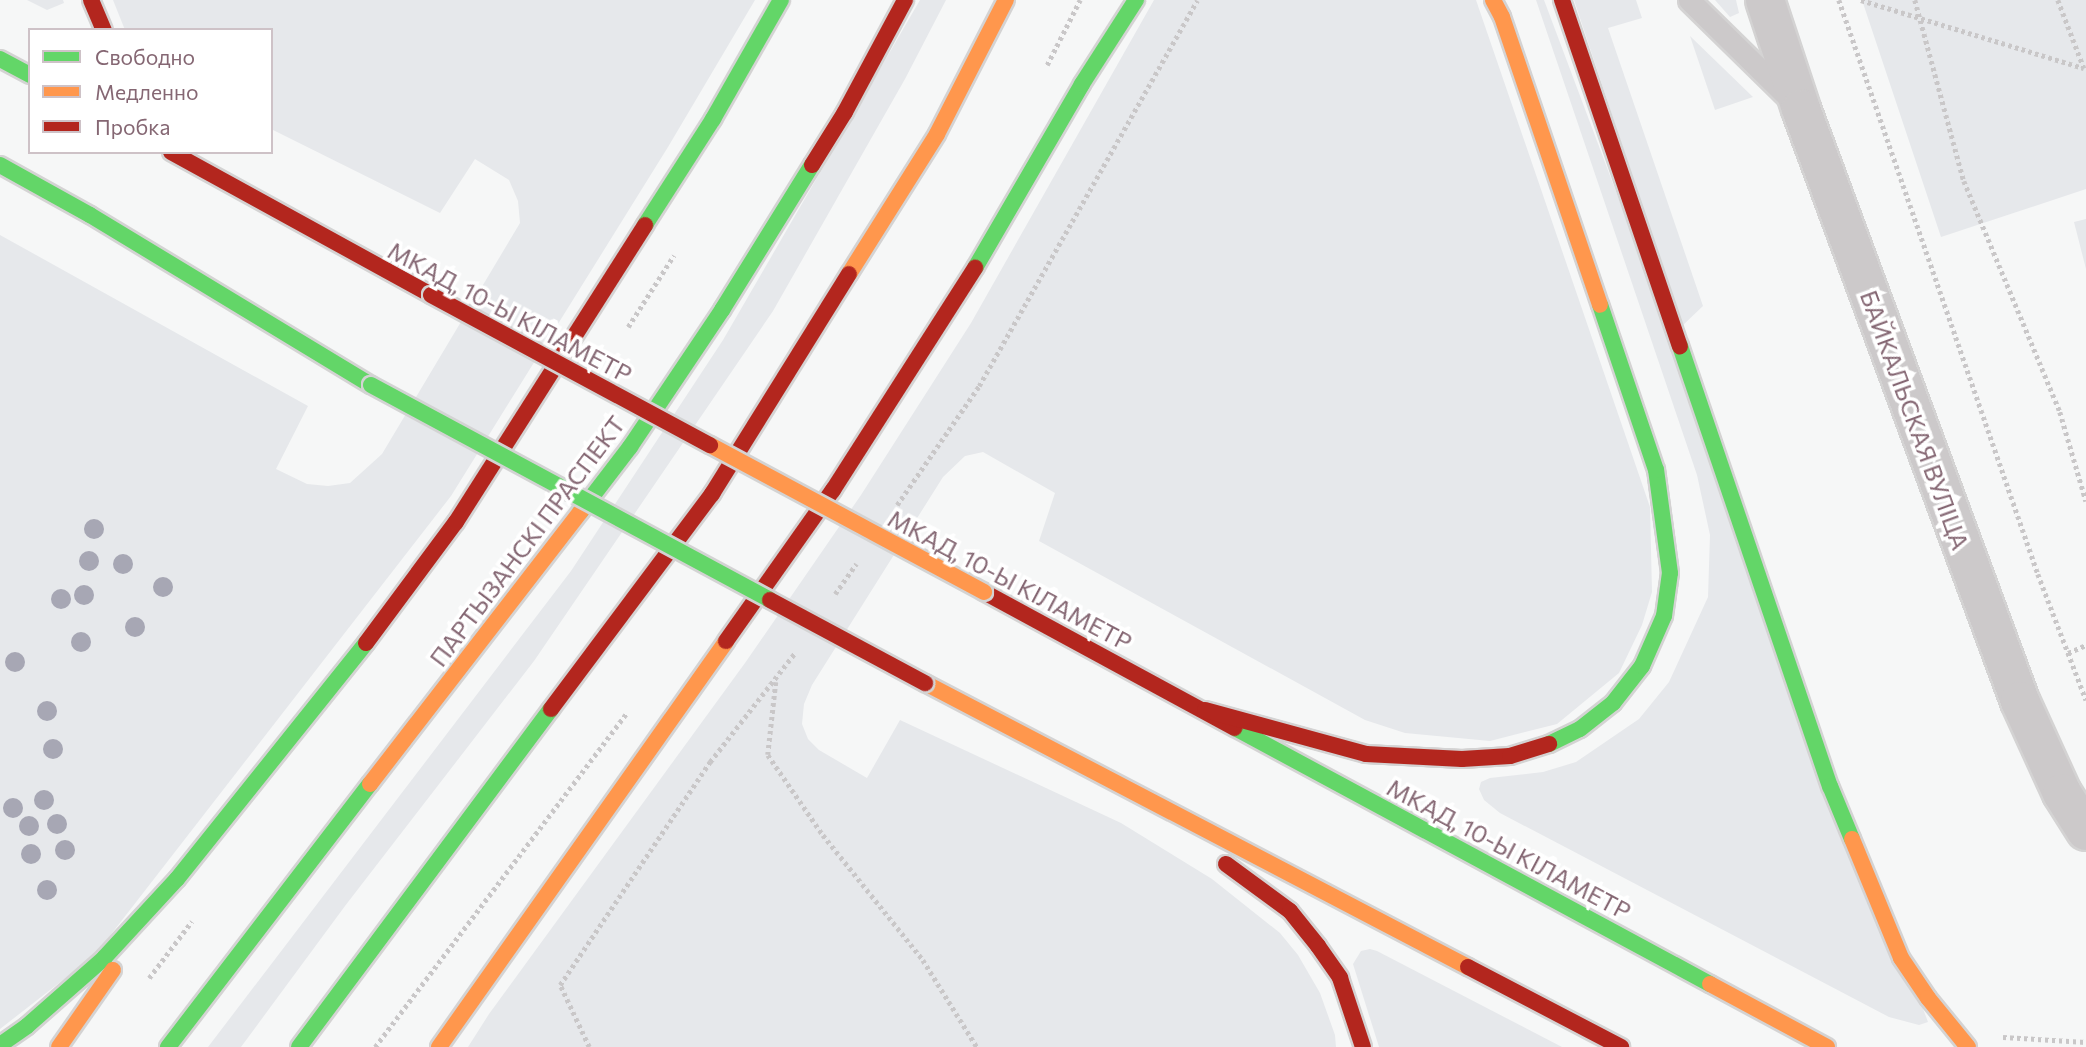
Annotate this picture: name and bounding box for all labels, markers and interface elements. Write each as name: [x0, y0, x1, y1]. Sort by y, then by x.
legend: [28, 28, 273, 154]
text: Свободно: [95, 44, 195, 69]
text: Медленно: [95, 79, 199, 104]
text: Пробка: [95, 114, 170, 139]
street label: МКАД, 10-Ы КІЛАМЕТР: [383, 236, 637, 388]
street label: БАЙКАЛЬСКАЯ ВУЛІЦА: [1855, 286, 1975, 554]
street label: ПАРТЫЗАНСКІ ПРАСПЕКТ: [423, 410, 631, 672]
street label: МКАД, 10-Ы КІЛАМЕТР: [883, 504, 1137, 656]
street label: МКАД, 10-Ы КІЛАМЕТР: [1382, 773, 1636, 925]

